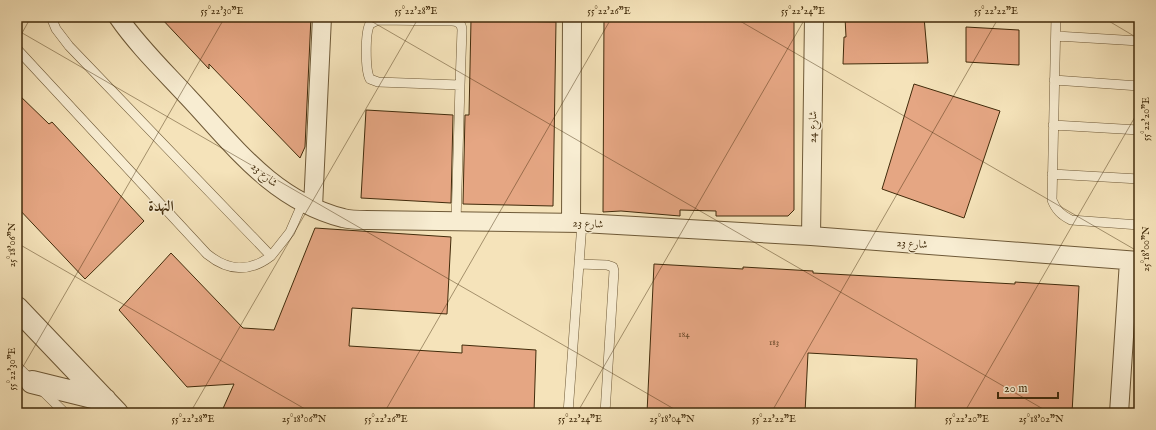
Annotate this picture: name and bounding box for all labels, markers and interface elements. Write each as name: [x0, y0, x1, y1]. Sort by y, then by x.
text: 55°22'30"E: [200, 5, 244, 18]
text: 55°22'28"E: [394, 5, 438, 18]
text: 55°22'26"E: [587, 5, 631, 18]
text: 55°22'24"E: [781, 5, 825, 18]
text: 55°22'22"E: [974, 5, 1018, 18]
text: 55°22'20"E: [1140, 97, 1153, 141]
street label: شارع 24: [806, 111, 822, 143]
street label: شارع 23: [246, 160, 280, 192]
district label: النهدة: [148, 197, 174, 216]
street label: شارع 23: [572, 216, 604, 234]
text: 25°18'06"N: [6, 222, 19, 267]
text: 25°18'00"N: [1140, 226, 1153, 272]
street label: شارع 23: [896, 236, 928, 254]
house number: 184: [678, 329, 690, 340]
house number: 183: [769, 337, 779, 348]
text: 55°22'30"E: [6, 347, 19, 391]
scale bar: [998, 374, 1058, 400]
text: 20 m: [1004, 381, 1027, 396]
text: 55°22'28"E: [171, 413, 215, 426]
text: 25°18'06"N: [282, 413, 327, 426]
text: 55°22'26"E: [364, 413, 408, 426]
text: 55°22'24"E: [558, 413, 602, 426]
text: 25°18'04"N: [649, 413, 695, 426]
text: 55°22'22"E: [752, 413, 796, 426]
text: 55°22'20"E: [945, 413, 989, 426]
text: 25°18'02"N: [1018, 413, 1064, 426]

